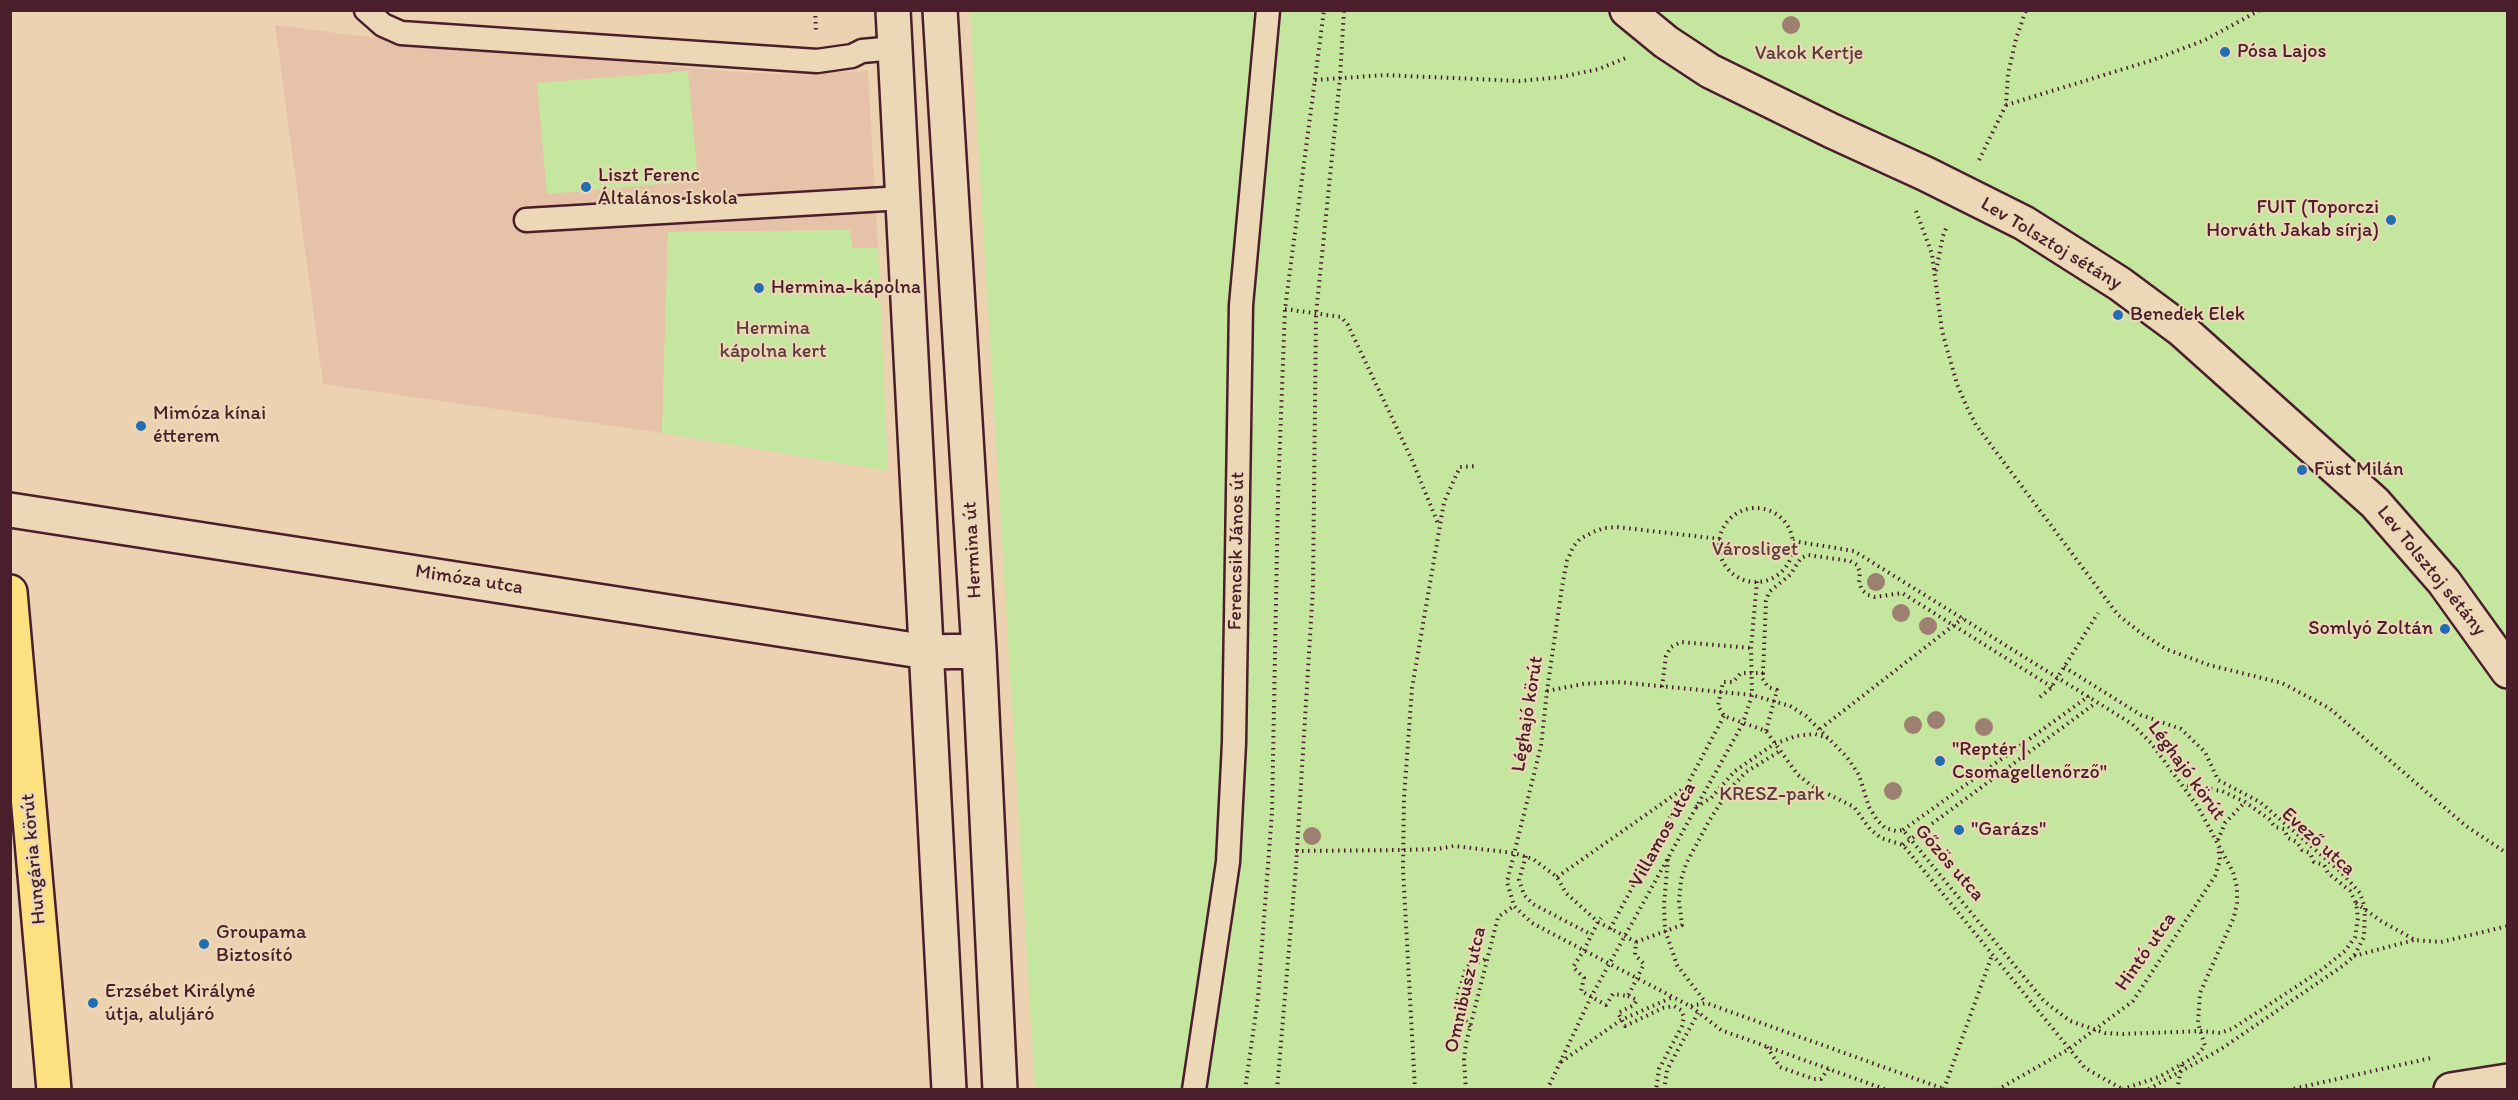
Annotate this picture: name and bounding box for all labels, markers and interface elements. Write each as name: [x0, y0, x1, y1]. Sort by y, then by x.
place label: Pósa Lajos: [2237, 40, 2326, 64]
park label: Vakok Kertje: [1755, 42, 1863, 66]
marker: Pósa Lajos: [2218, 45, 2232, 59]
place label: Liszt Ferenc Általános Iskola: [598, 164, 738, 211]
marker: Liszt Ferenc Általános Iskola: [579, 180, 593, 194]
street label: Lev Tolsztoj sétány: [1976, 192, 2126, 296]
place label: FUIT (Toporczi Horváth Jakab sírja): [2206, 196, 2379, 243]
marker: FUIT (Toporczi Horváth Jakab sírja): [2384, 213, 2398, 227]
place label: Hermina-kápolna: [771, 276, 921, 300]
marker: Hermina-kápolna: [752, 281, 766, 295]
place label: Benedek Elek: [2130, 303, 2245, 327]
marker: Benedek Elek: [2111, 308, 2125, 322]
park label: Hermina kápolna kert: [720, 317, 826, 364]
place label: Mimóza kínai étterem: [153, 402, 266, 449]
marker: Mimóza kínai étterem: [134, 419, 148, 433]
place label: Füst Milán: [2314, 458, 2404, 482]
marker: Füst Milán: [2295, 463, 2309, 477]
street label: Ferencsik János út: [1224, 472, 1250, 630]
street label: Hermina út: [958, 501, 988, 599]
street label: Lev Tolsztoj sétány: [2371, 501, 2491, 641]
park label: Városliget: [1712, 538, 1798, 562]
street label: Mimóza utca: [413, 560, 525, 600]
place label: Somlyó Zoltán: [2308, 617, 2433, 641]
marker: Somlyó Zoltán: [2438, 622, 2452, 636]
street label: Léghajó körút: [1507, 654, 1549, 774]
street label: Léghajó körút: [2142, 717, 2230, 825]
place label: "Reptér | Csomagellenőrző": [1952, 738, 2107, 785]
marker: "Reptér | Csomagellenőrző": [1933, 754, 1947, 768]
street label: Villamos utca: [1624, 778, 1702, 892]
park label: KRESZ-park: [1719, 783, 1825, 807]
street label: Hungária körút: [16, 792, 52, 926]
street label: Evező utca: [2276, 803, 2360, 881]
place label: "Garázs": [1971, 818, 2046, 842]
street label: Gőzös utca: [1909, 819, 1989, 907]
marker: "Garázs": [1952, 823, 1966, 837]
street label: Hintó utca: [2110, 908, 2182, 996]
place label: Groupama Biztosító: [216, 921, 306, 968]
street label: Omnibusz utca: [1440, 925, 1492, 1055]
marker: Groupama Biztosító: [197, 937, 211, 951]
place label: Erzsébet Királyné útja, aluljáró: [105, 980, 256, 1027]
marker: Erzsébet Királyné útja, aluljáró: [86, 996, 100, 1010]

